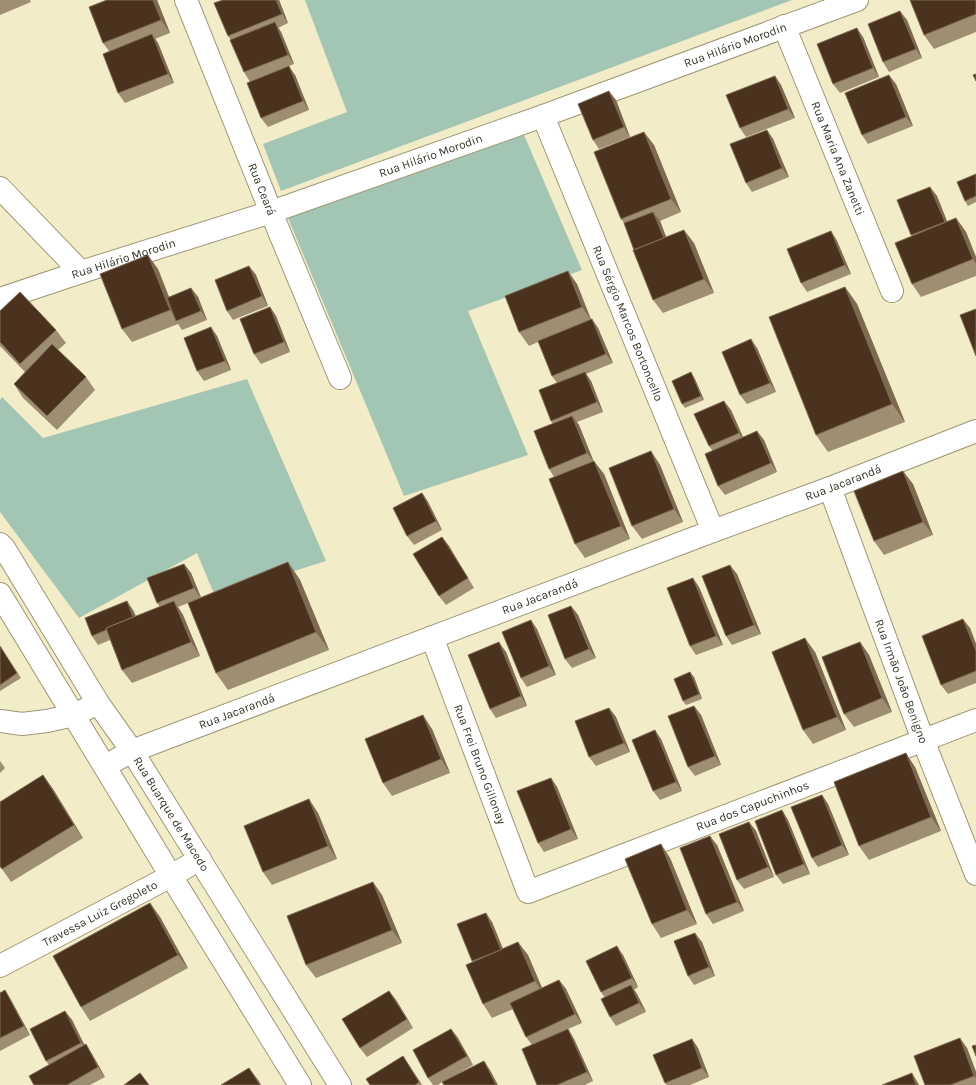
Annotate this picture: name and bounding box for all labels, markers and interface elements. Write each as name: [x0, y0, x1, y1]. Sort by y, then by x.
street label: Rua Hilário Morodin: [682, 20, 789, 70]
street label: Rua Maria Ana Zanetti: [809, 99, 867, 217]
street label: Rua Hilário Morodin: [377, 131, 484, 180]
street label: Rua Ceará: [245, 161, 279, 218]
street label: Rua Hilário Morodin: [70, 236, 177, 282]
street label: Rua Sérgio Marcos Bortoncello: [590, 243, 666, 403]
street label: Rua Jacarandá: [803, 462, 883, 504]
street label: Rua Jacarandá: [500, 576, 580, 617]
street label: Rua Irmão João Benigno: [872, 617, 931, 745]
street label: Rua Jacarandá: [197, 691, 277, 732]
street label: Rua Frei Bruno Gillonay: [451, 702, 509, 827]
street label: Rua Buarque de Macedo: [130, 754, 212, 874]
street label: Rua dos Capuchinhos: [694, 778, 811, 834]
street label: Travessa Luiz Gregoleto: [40, 877, 160, 949]

